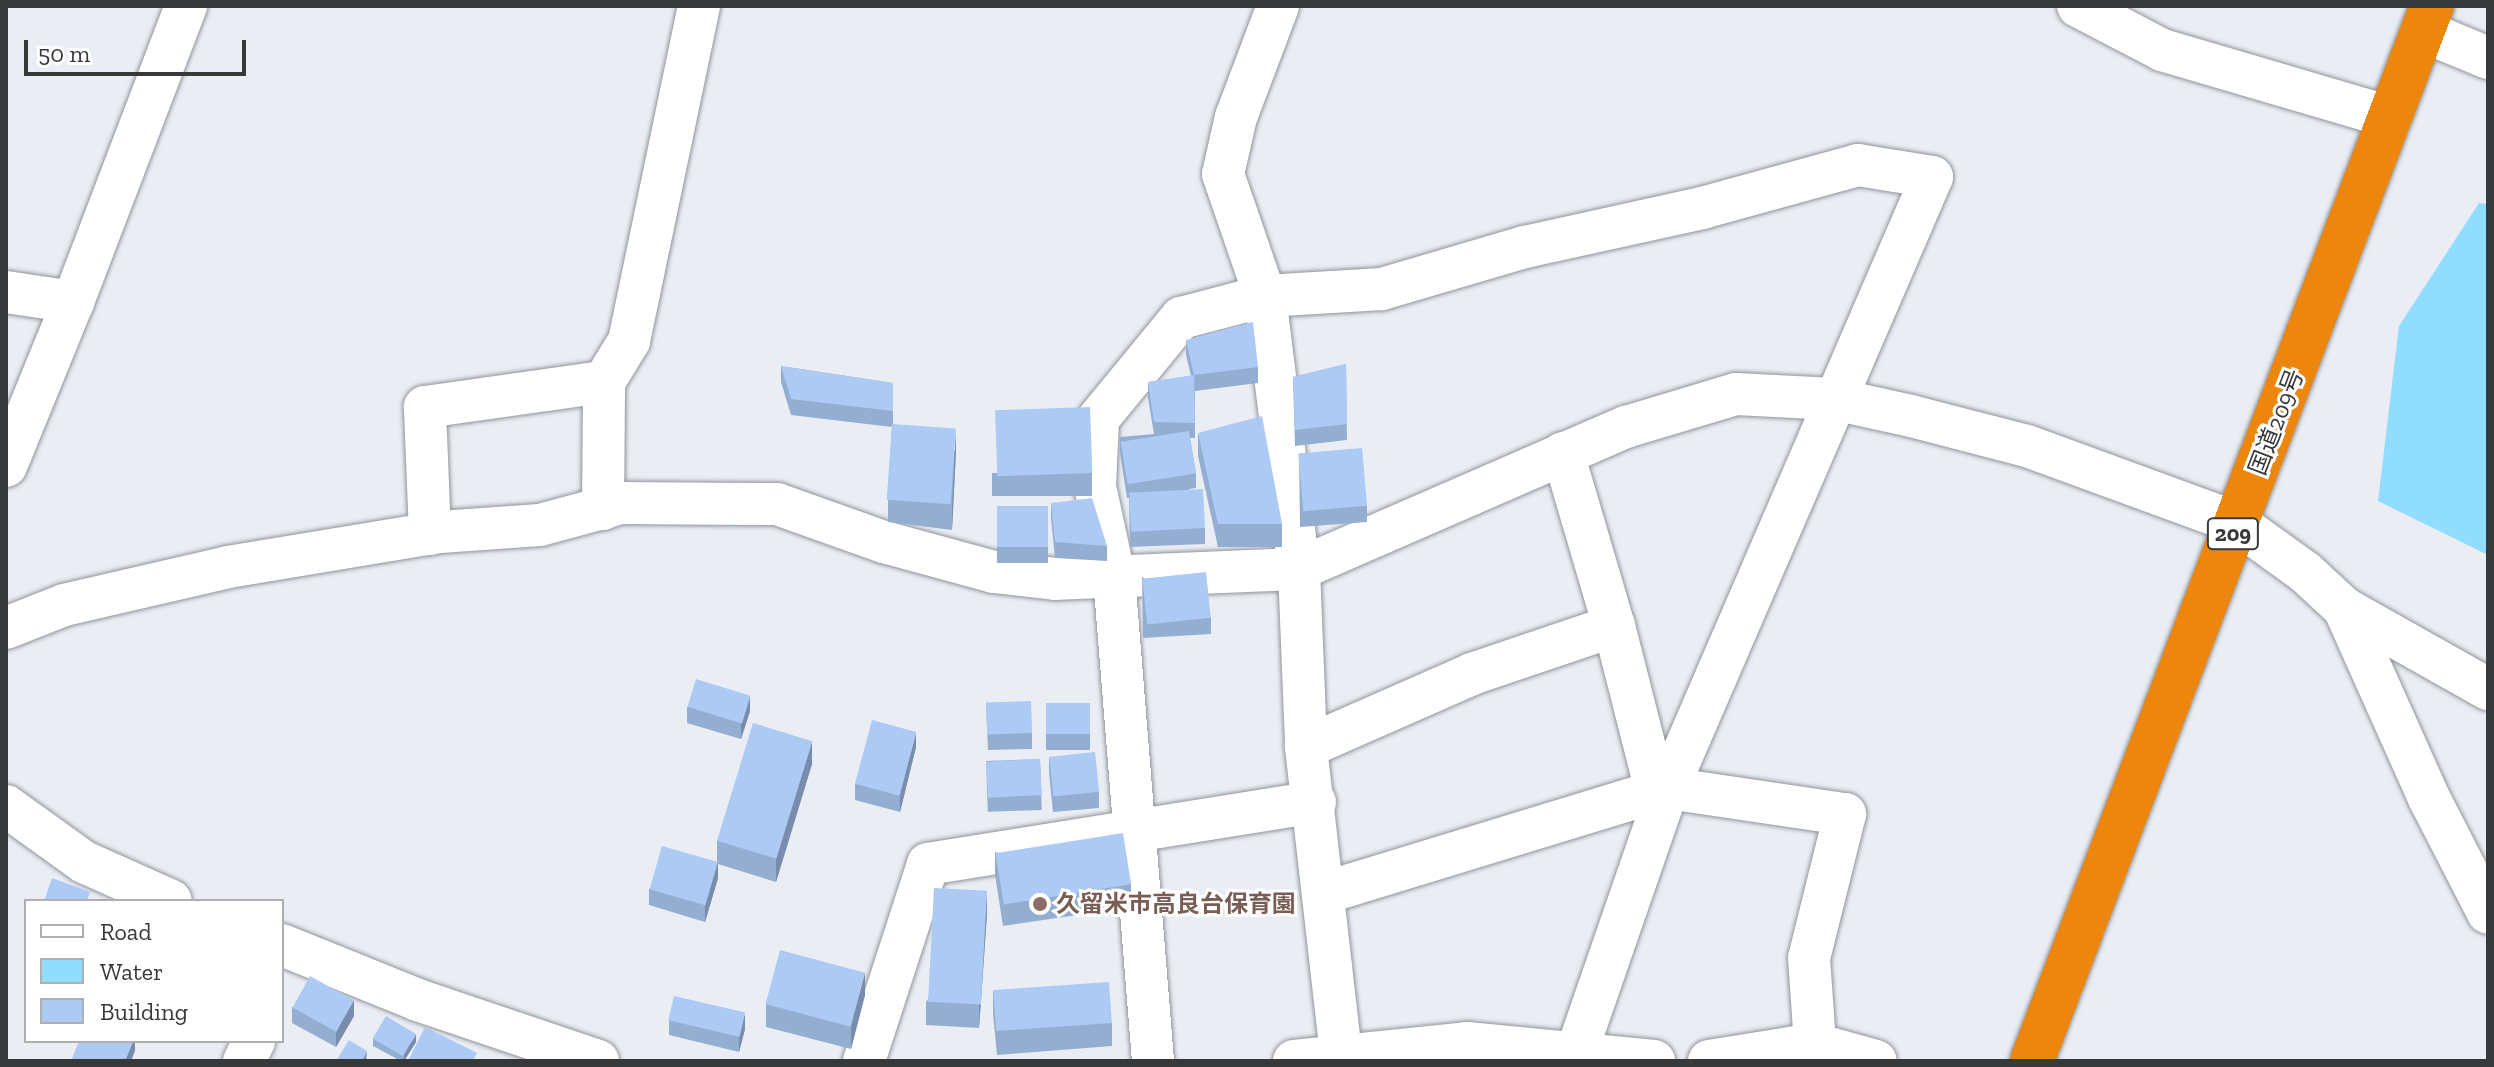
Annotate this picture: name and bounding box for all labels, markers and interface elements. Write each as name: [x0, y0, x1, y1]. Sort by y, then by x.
scale bar: [28, 24, 250, 74]
text: 50 m: [38, 39, 90, 68]
street label: 国道209号: [2243, 365, 2309, 479]
road number: 209: [2205, 516, 2261, 552]
place label: 久留米市高良台保育園: [1056, 890, 1296, 918]
marker: 久留米市高良台保育園: [1031, 895, 1049, 913]
legend: [24, 899, 284, 1043]
text: Road: [100, 917, 152, 946]
text: Water: [100, 957, 163, 986]
text: Building: [100, 997, 188, 1026]

